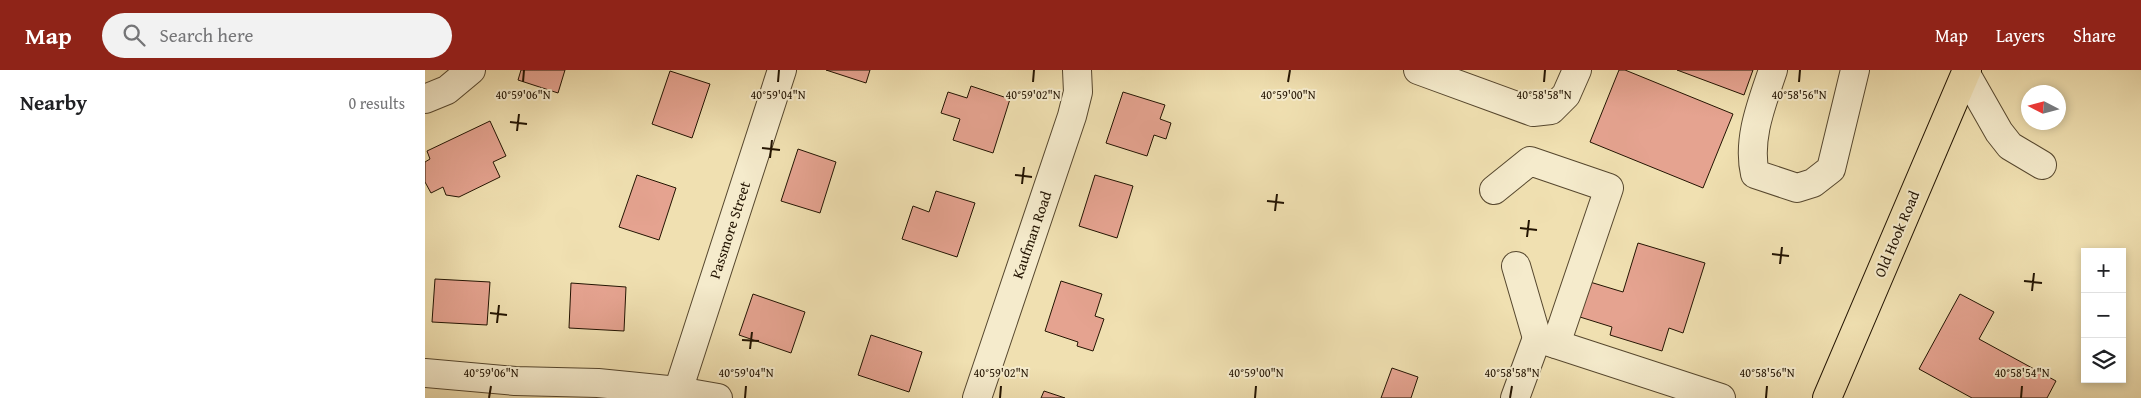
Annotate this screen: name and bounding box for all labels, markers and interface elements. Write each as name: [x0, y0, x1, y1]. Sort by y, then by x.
search box: [102, 13, 452, 58]
text: Map: [25, 18, 72, 53]
icon: search: [120, 21, 148, 49]
text: Search here: [160, 21, 253, 49]
text: Map: [1935, 22, 1968, 49]
text: Layers: [1996, 22, 2045, 49]
text: Share: [2073, 22, 2116, 49]
north arrow: [2021, 85, 2066, 130]
text: 40°59'06"N: [495, 86, 551, 103]
text: 40°59'04"N: [750, 86, 806, 103]
text: 40°59'02"N: [1005, 86, 1061, 103]
text: 40°59'00"N: [1260, 86, 1316, 103]
text: 40°58'58"N: [1516, 86, 1572, 103]
text: 40°58'56"N: [1771, 86, 1827, 103]
text: Nearby: [20, 87, 87, 118]
text: 0 results: [348, 91, 405, 115]
street label: Passmore Street: [704, 178, 755, 281]
street label: Old Hook Road: [1869, 187, 1924, 280]
street label: Kaufman Road: [1007, 188, 1056, 281]
map controls: [2081, 248, 2126, 383]
button: +: [2081, 248, 2126, 293]
button: −: [2081, 293, 2126, 338]
button: layers: [2081, 338, 2126, 383]
text: 40°59'06"N: [463, 364, 519, 381]
text: 40°59'04"N: [718, 364, 774, 381]
text: 40°59'02"N: [973, 364, 1029, 381]
text: 40°59'00"N: [1228, 364, 1284, 381]
text: 40°58'58"N: [1484, 364, 1540, 381]
text: 40°58'56"N: [1739, 364, 1795, 381]
text: 40°58'54"N: [1994, 364, 2050, 381]

